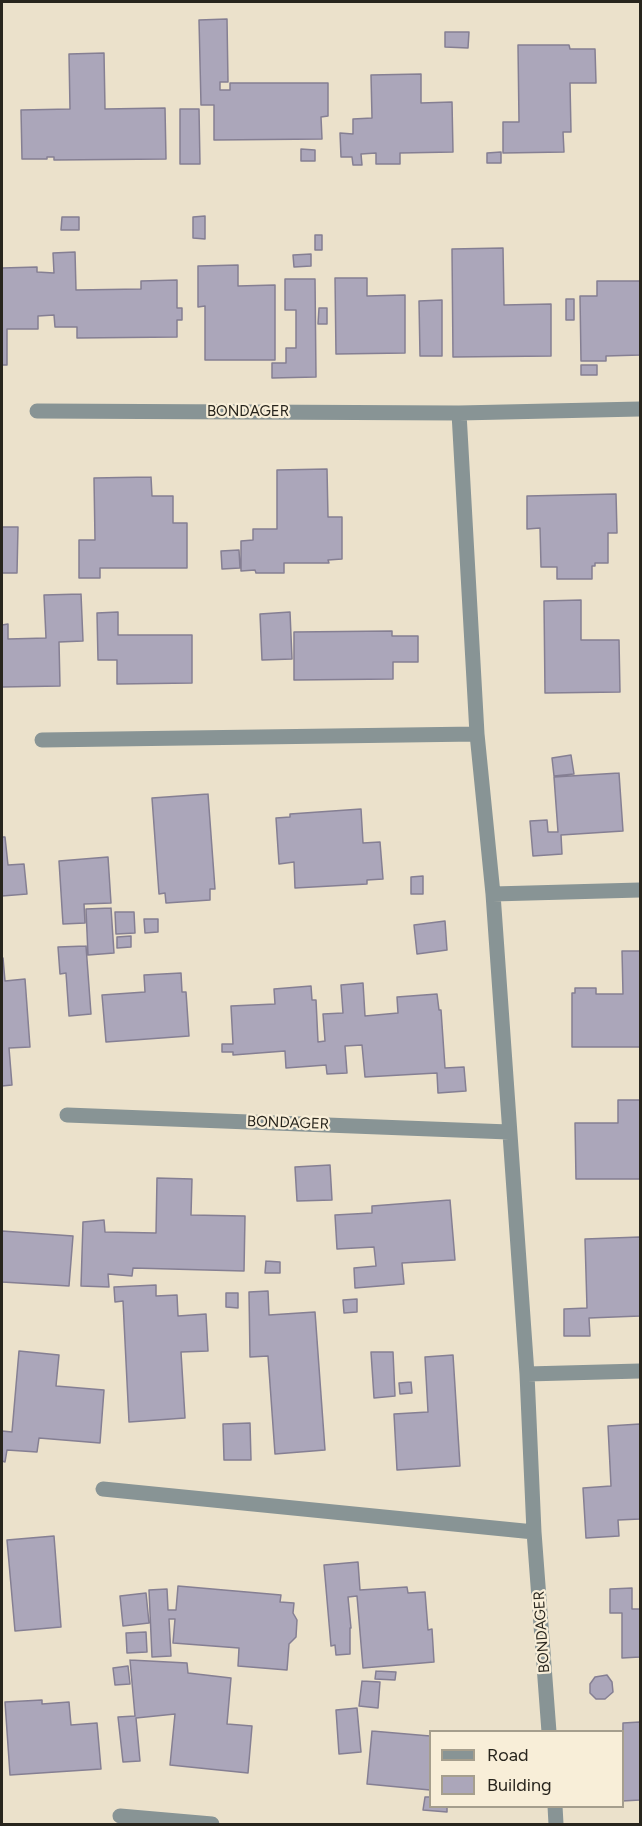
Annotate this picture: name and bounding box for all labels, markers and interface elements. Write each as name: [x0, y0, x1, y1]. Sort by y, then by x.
street label: BONDAGER: [207, 403, 289, 421]
street label: BONDAGER: [247, 1113, 329, 1133]
street label: BONDAGER: [530, 1590, 554, 1674]
legend: [429, 1730, 624, 1808]
text: Road: [487, 1744, 528, 1766]
text: Building: [487, 1774, 552, 1796]

